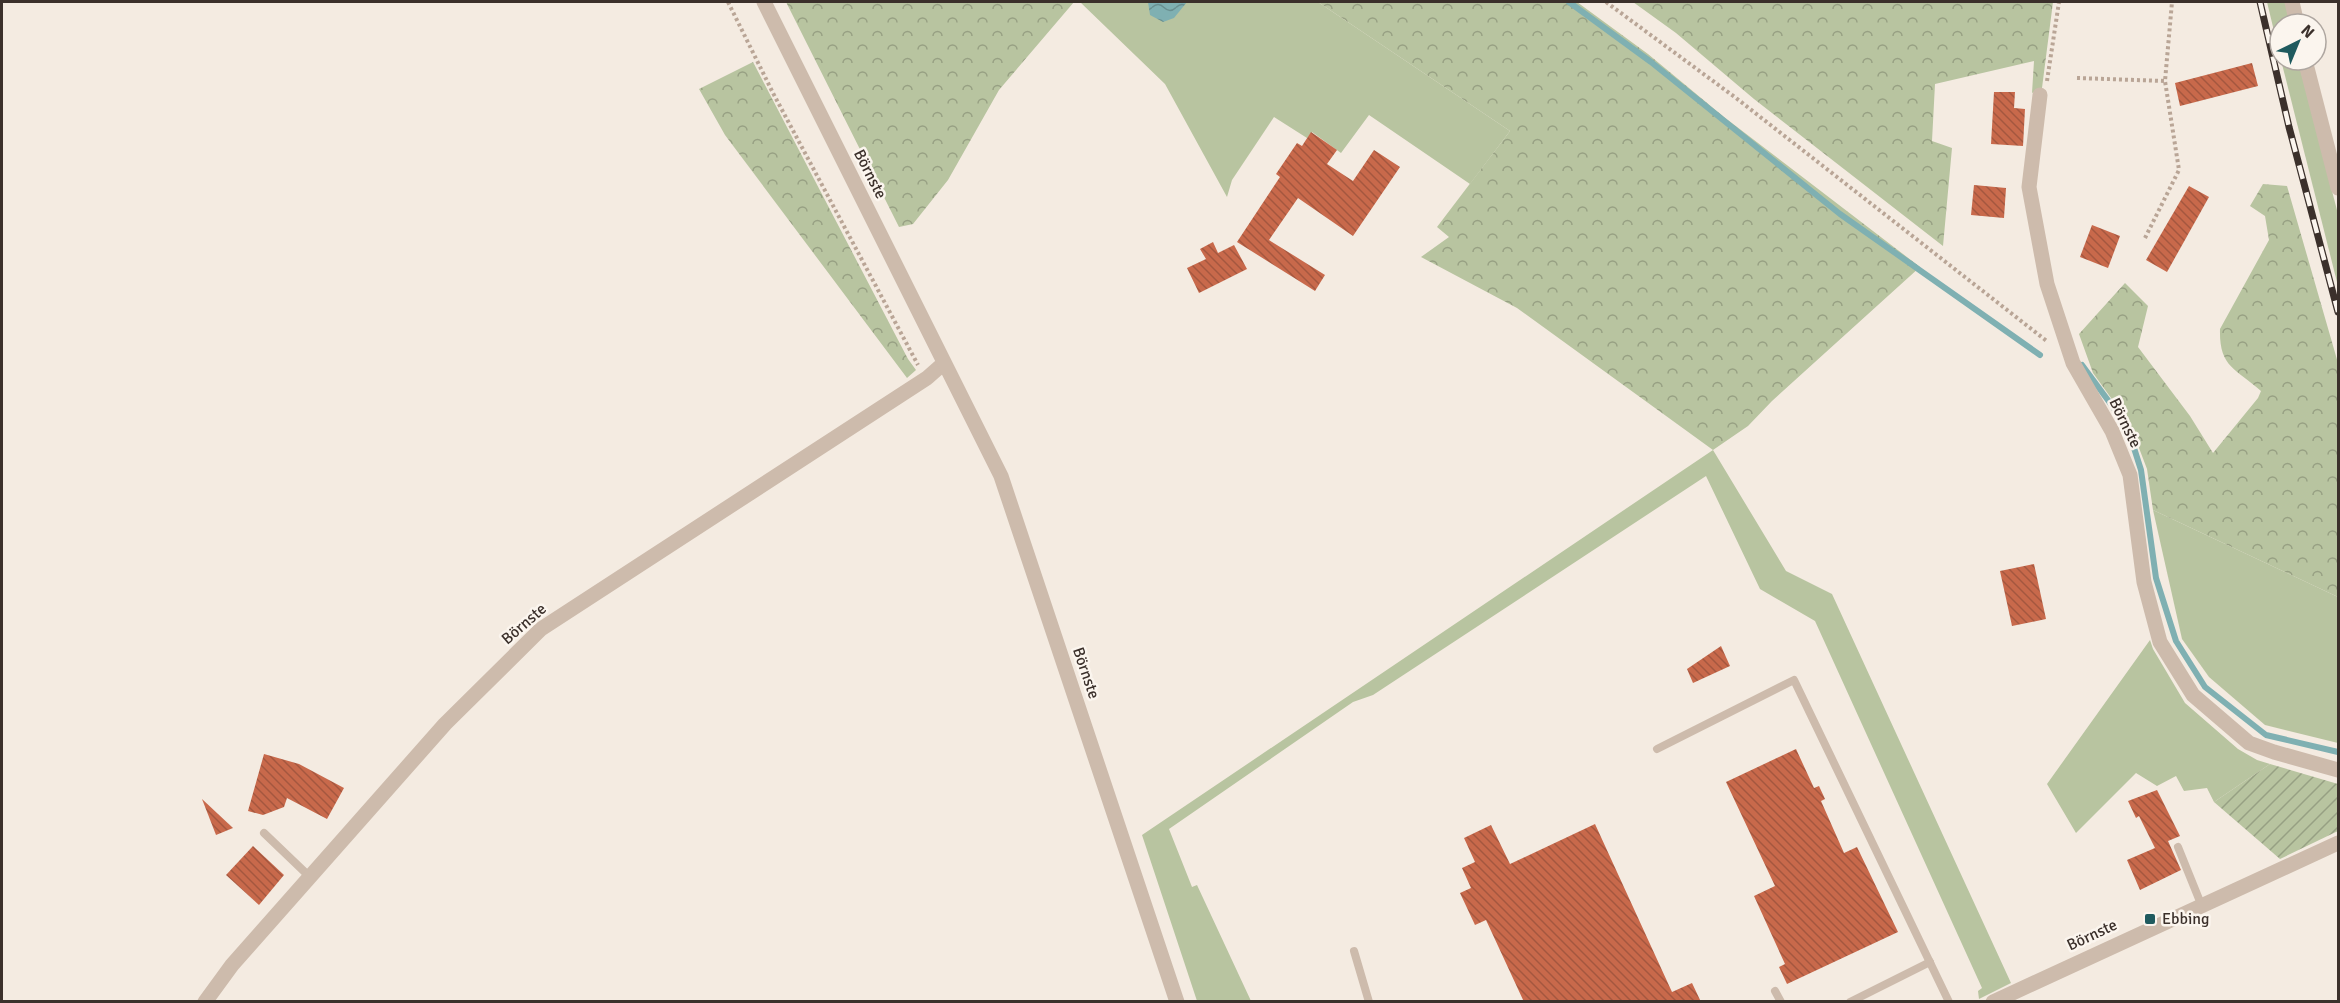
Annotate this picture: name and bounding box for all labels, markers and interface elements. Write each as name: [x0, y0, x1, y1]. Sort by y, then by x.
north arrow: [2268, 12, 2328, 72]
text: N: [2297, 21, 2318, 43]
street label: Börnste: [849, 146, 891, 202]
street label: Börnste: [2104, 395, 2146, 451]
street label: Börnste: [497, 599, 551, 649]
street label: Börnste: [1068, 645, 1104, 701]
place label: Ebbing: [2162, 909, 2209, 929]
marker: Ebbing: [2143, 912, 2157, 926]
street label: Börnste: [2064, 915, 2120, 955]

